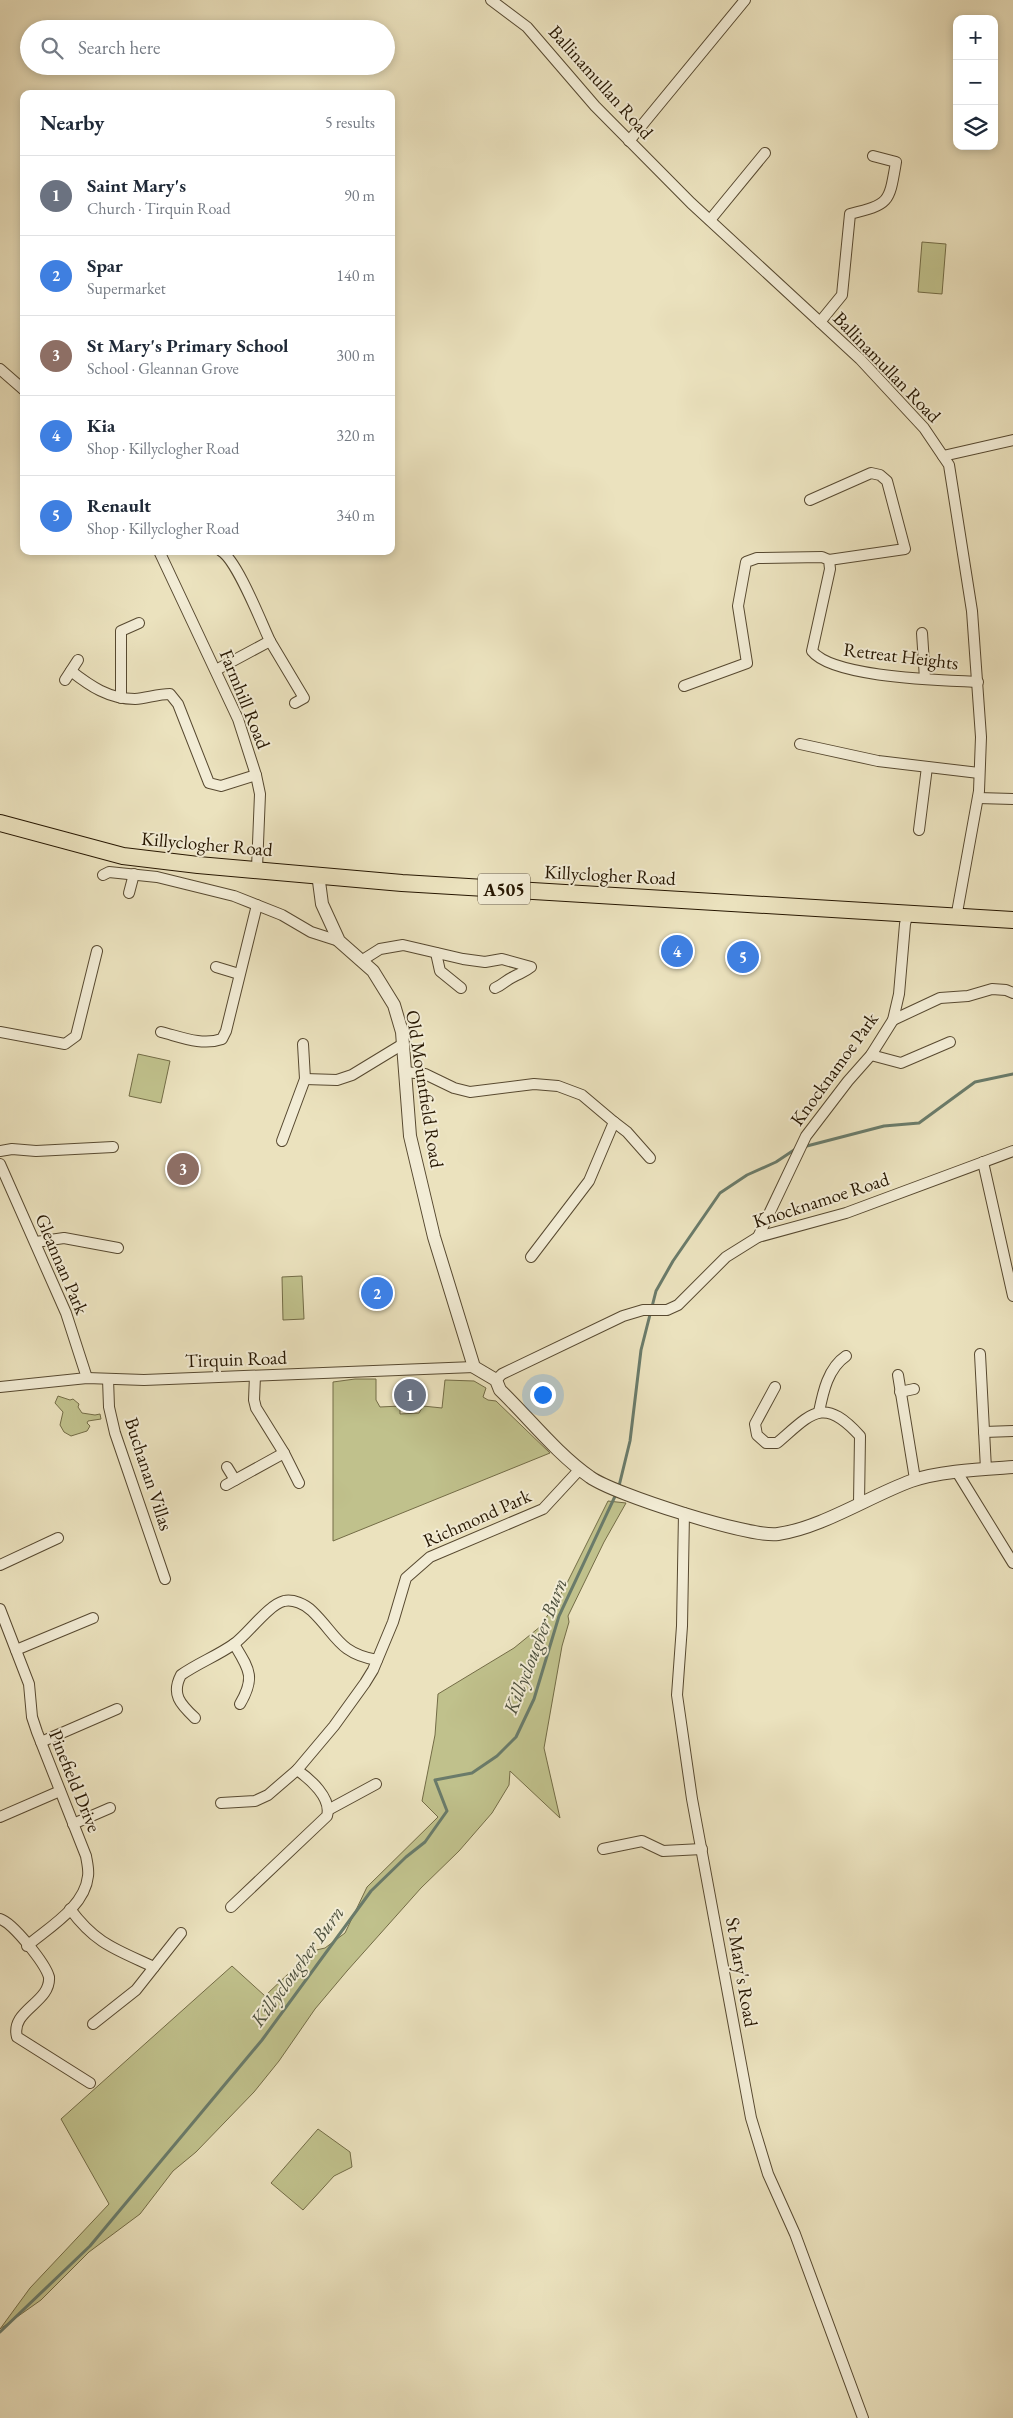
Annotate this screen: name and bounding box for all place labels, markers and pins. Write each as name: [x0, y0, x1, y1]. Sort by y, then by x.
pin: 4: [661, 932, 693, 970]
pin: 5: [727, 938, 759, 976]
pin: 3: [167, 1150, 199, 1188]
pin: 2: [361, 1274, 393, 1312]
pin: 1: [394, 1376, 426, 1414]

